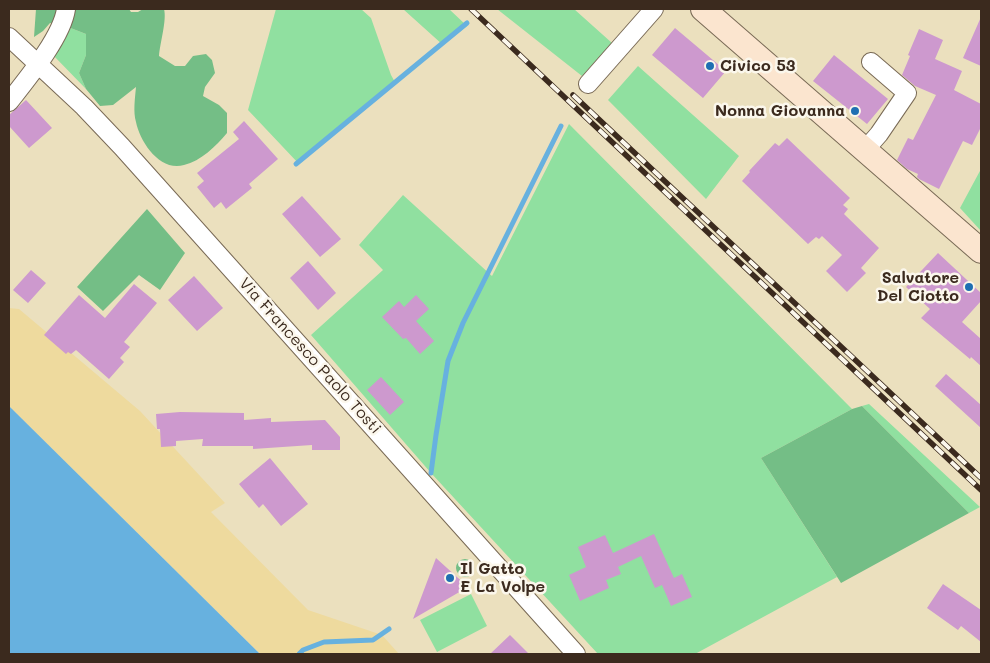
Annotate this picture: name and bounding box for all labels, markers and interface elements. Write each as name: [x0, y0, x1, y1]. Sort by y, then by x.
place label: Civico 53: [720, 56, 795, 76]
marker: Civico 53: [704, 60, 716, 72]
place label: Nonna Giovanna: [715, 101, 845, 121]
marker: Nonna Giovanna: [849, 105, 861, 117]
place label: Salvatore Del Ciotto: [877, 268, 959, 306]
street label: Via Francesco Paolo Tosti: [235, 274, 385, 438]
marker: Salvatore Del Ciotto: [963, 281, 975, 293]
place label: Il Gatto E La Volpe: [460, 559, 545, 597]
marker: Il Gatto E La Volpe: [444, 572, 456, 584]

